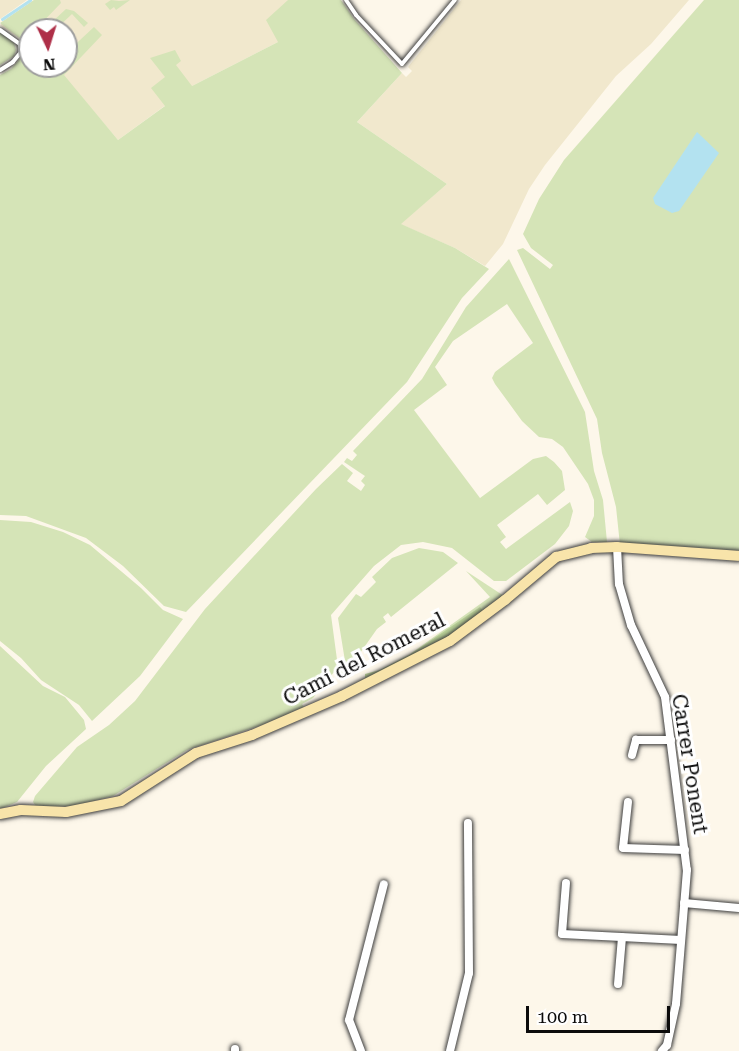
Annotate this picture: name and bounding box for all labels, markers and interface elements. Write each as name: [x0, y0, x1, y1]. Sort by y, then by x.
north arrow: [18, 18, 78, 78]
text: N: [42, 55, 56, 74]
street label: Camí del Romeral: [279, 607, 449, 711]
street label: Carrer Ponent: [666, 692, 714, 836]
scale bar: [529, 994, 673, 1032]
text: 100 m: [537, 1006, 588, 1027]

